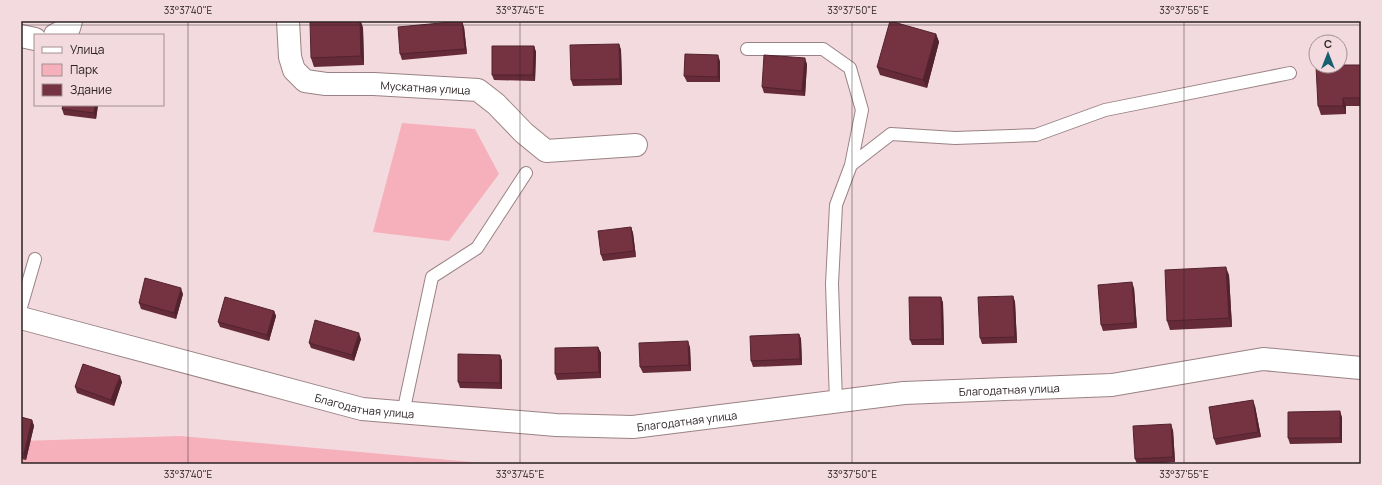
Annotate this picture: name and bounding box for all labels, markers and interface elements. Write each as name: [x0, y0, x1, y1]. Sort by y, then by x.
text: 33°37'40"E: [164, 3, 213, 17]
text: 33°37'45"E: [496, 3, 544, 17]
text: 33°37'50"E: [827, 3, 877, 17]
text: 33°37'55"E: [1159, 3, 1209, 17]
legend: [34, 34, 164, 106]
north arrow: [1308, 34, 1348, 74]
text: С: [1324, 36, 1332, 51]
text: Улица: [70, 41, 104, 58]
text: Парк: [70, 61, 99, 78]
street label: Мускатная улица: [380, 77, 471, 97]
text: Здание: [70, 81, 112, 98]
street label: Благодатная улица: [958, 380, 1060, 398]
street label: Благодатная улица: [313, 389, 415, 421]
street label: Благодатная улица: [636, 407, 738, 434]
text: 33°37'40"E: [164, 467, 213, 481]
text: 33°37'45"E: [496, 467, 544, 481]
text: 33°37'50"E: [827, 467, 877, 481]
text: 33°37'55"E: [1159, 467, 1209, 481]

